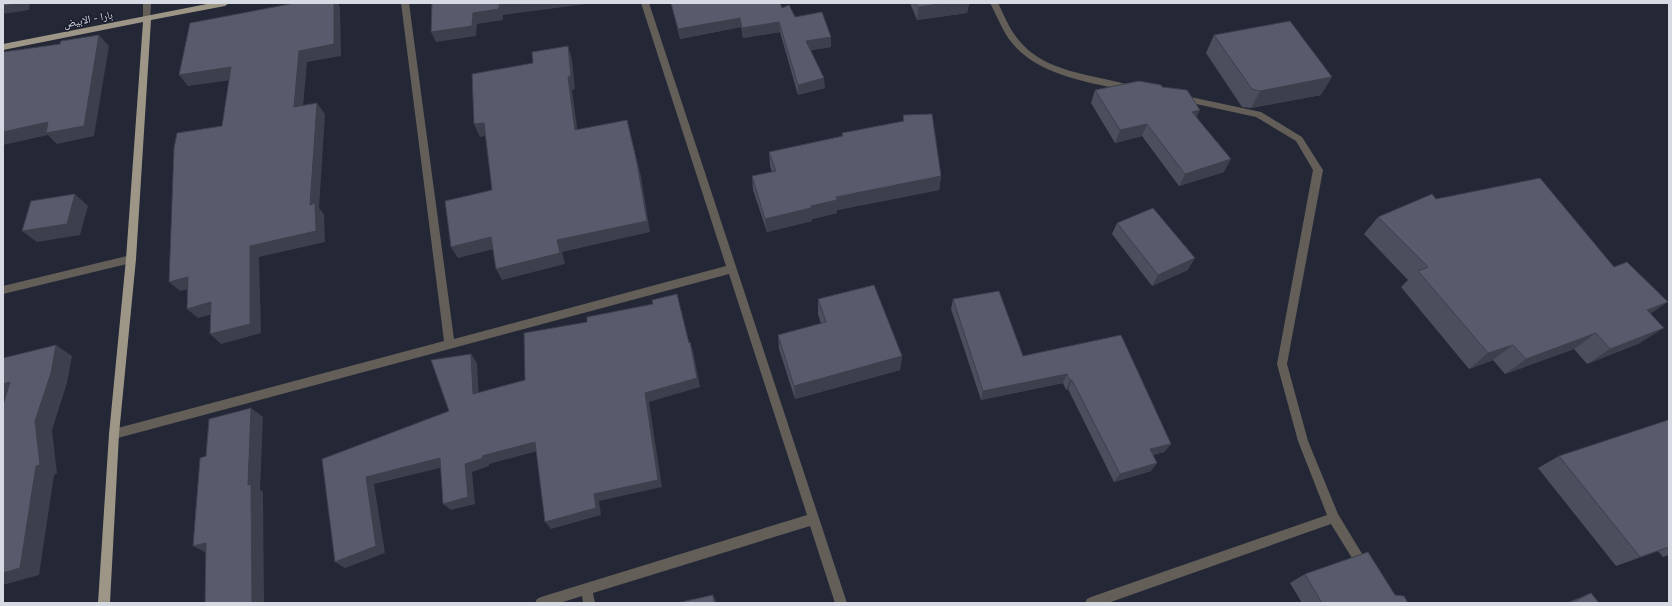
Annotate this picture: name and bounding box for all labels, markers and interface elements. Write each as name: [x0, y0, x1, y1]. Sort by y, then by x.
street label: بارا - الابيض: [62, 7, 114, 31]

